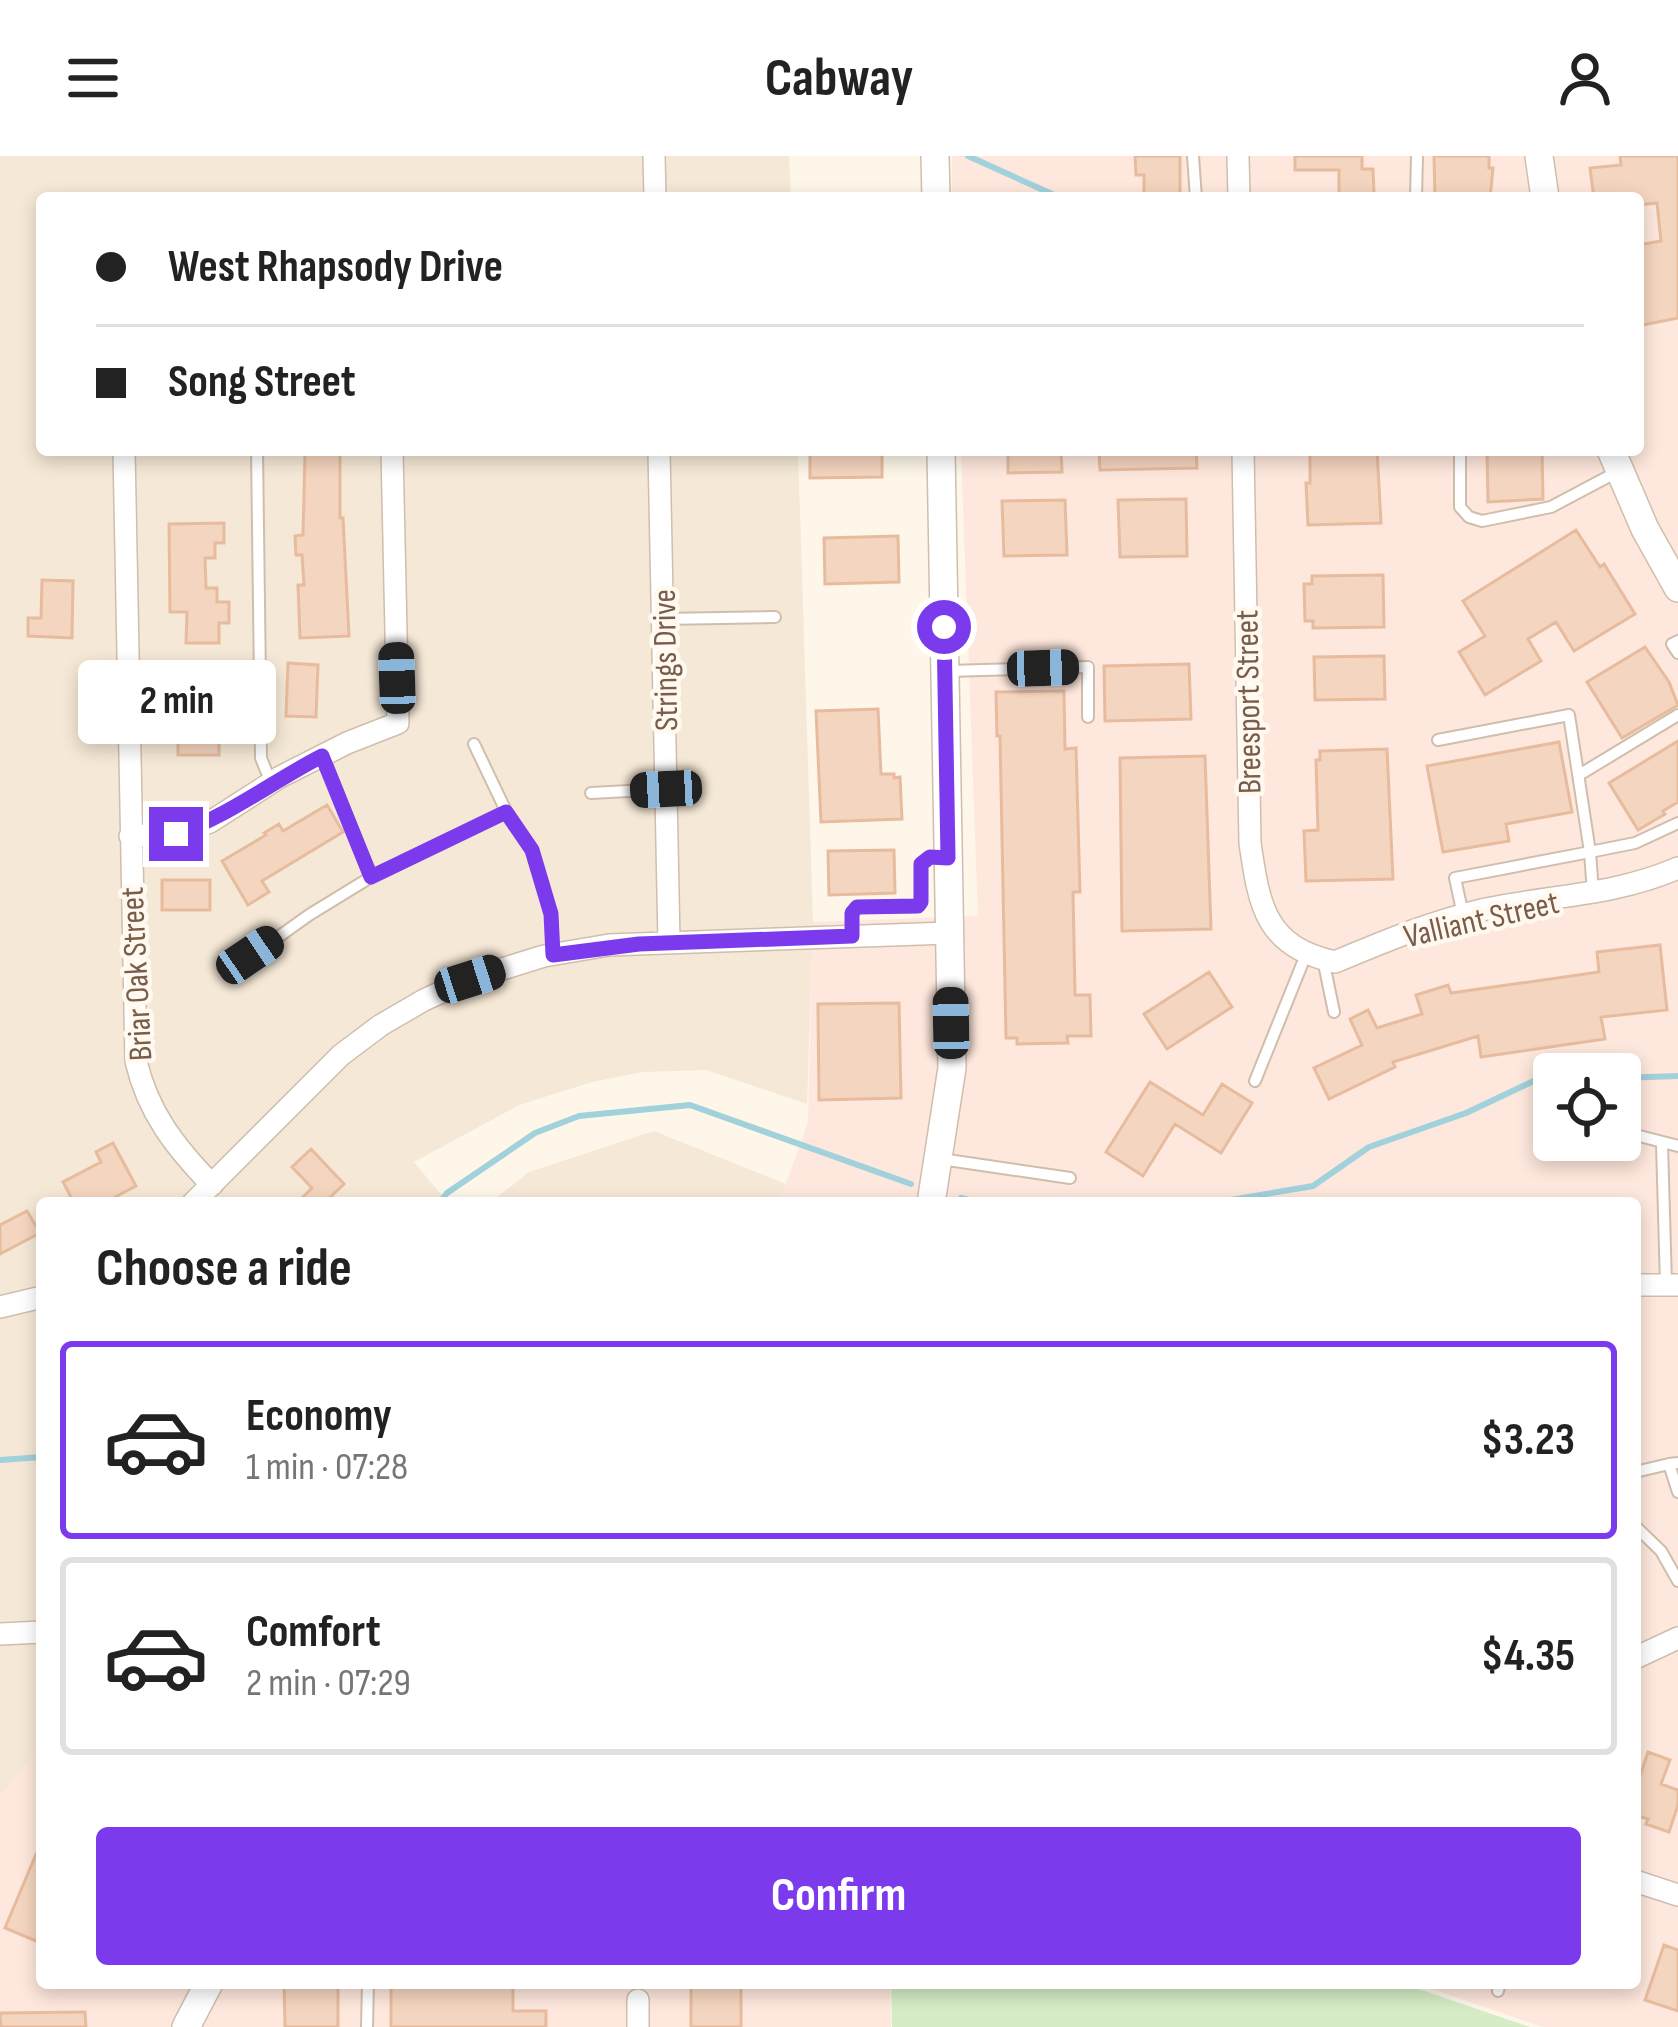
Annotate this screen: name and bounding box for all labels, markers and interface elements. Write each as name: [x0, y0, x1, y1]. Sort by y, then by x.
icon: menu: [60, 45, 126, 111]
icon: person: [1552, 45, 1618, 111]
text: Cabway: [765, 46, 913, 111]
text: West Rhapsody Drive: [168, 240, 503, 295]
text: Song Street: [168, 355, 356, 410]
street label: Strings Drive: [645, 589, 687, 731]
route start: [917, 600, 971, 654]
street label: Breesport Street: [1227, 610, 1271, 794]
car: [378, 641, 416, 715]
car: [1006, 649, 1080, 687]
callout: 2 min: [77, 660, 275, 744]
text: 2 min: [140, 678, 214, 725]
car: [629, 769, 703, 809]
route end: [149, 807, 203, 861]
street label: Valliant Street: [1400, 883, 1563, 957]
street label: Briar Oak Street: [112, 886, 162, 1062]
car: [210, 920, 290, 990]
car: [430, 951, 510, 1007]
car: [932, 987, 970, 1059]
map controls: [1533, 1053, 1641, 1161]
button: locate: [1533, 1053, 1641, 1161]
text: Choose a ride: [96, 1236, 352, 1301]
icon: car: [102, 1386, 210, 1494]
text: Economy: [246, 1389, 392, 1444]
text: $3.23: [1481, 1413, 1575, 1468]
text: 1 min · 07:28: [246, 1444, 408, 1491]
icon: car: [102, 1602, 210, 1710]
text: Comfort: [246, 1605, 381, 1660]
text: $4.35: [1481, 1629, 1575, 1684]
text: 2 min · 07:29: [246, 1660, 411, 1707]
button: Confirm: [96, 1827, 1581, 1965]

